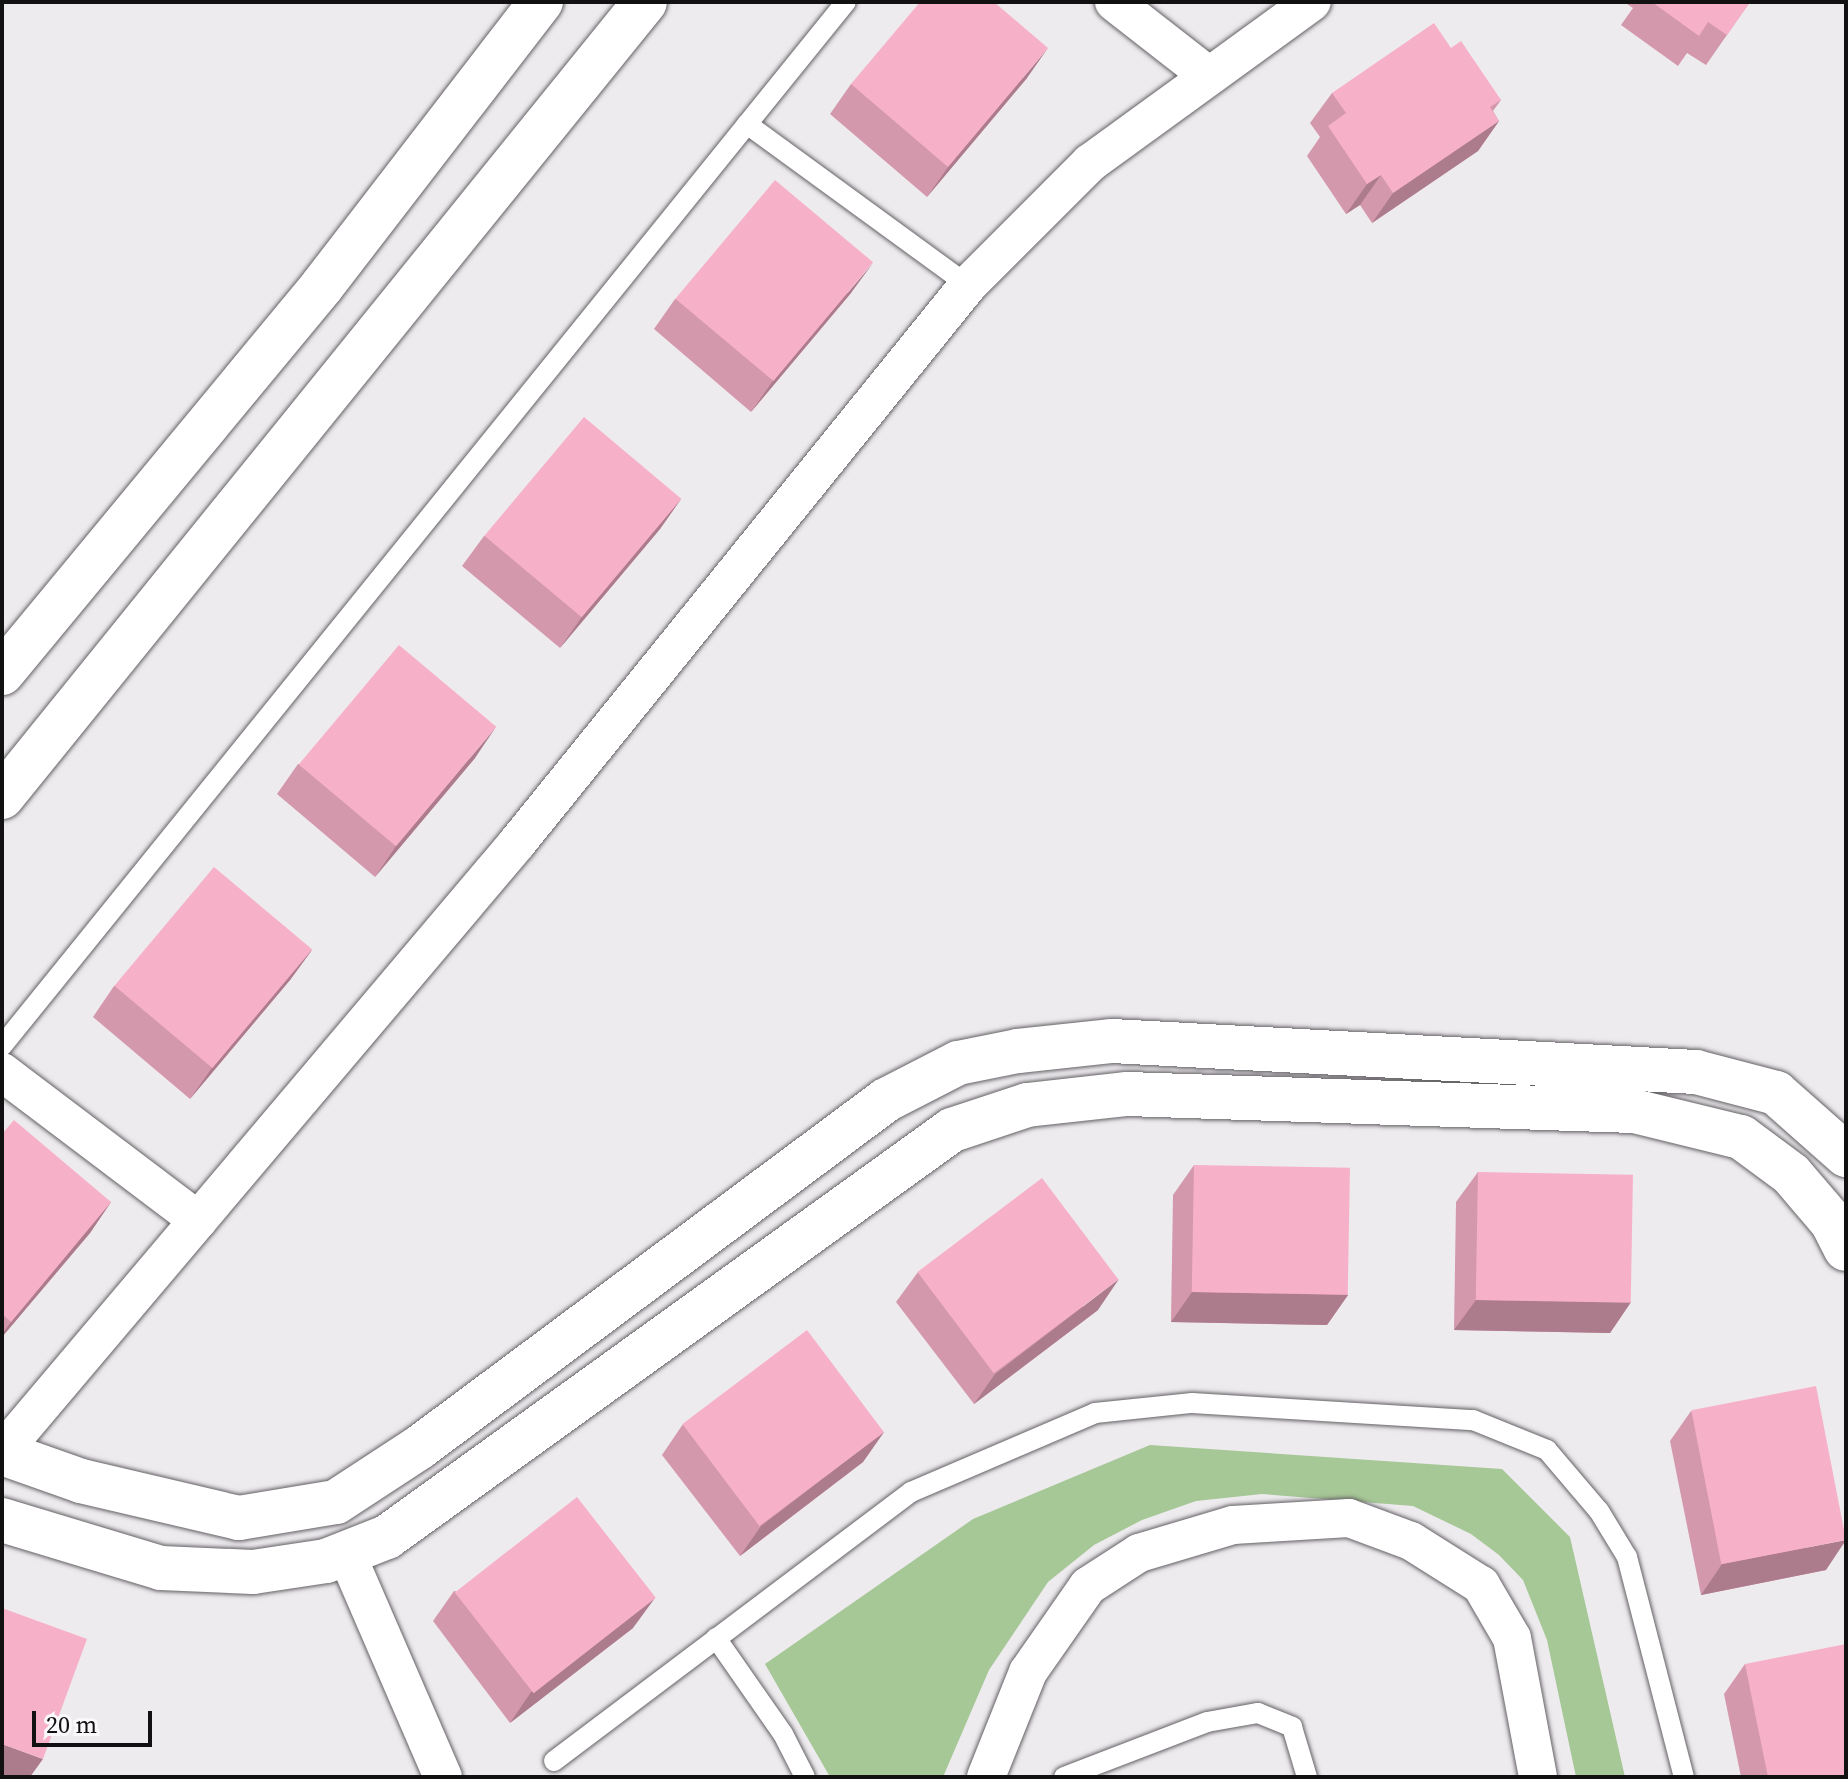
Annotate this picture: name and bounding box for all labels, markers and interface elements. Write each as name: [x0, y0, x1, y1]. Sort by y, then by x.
scale bar: [36, 1695, 156, 1745]
text: 20 m: [46, 1708, 97, 1741]

